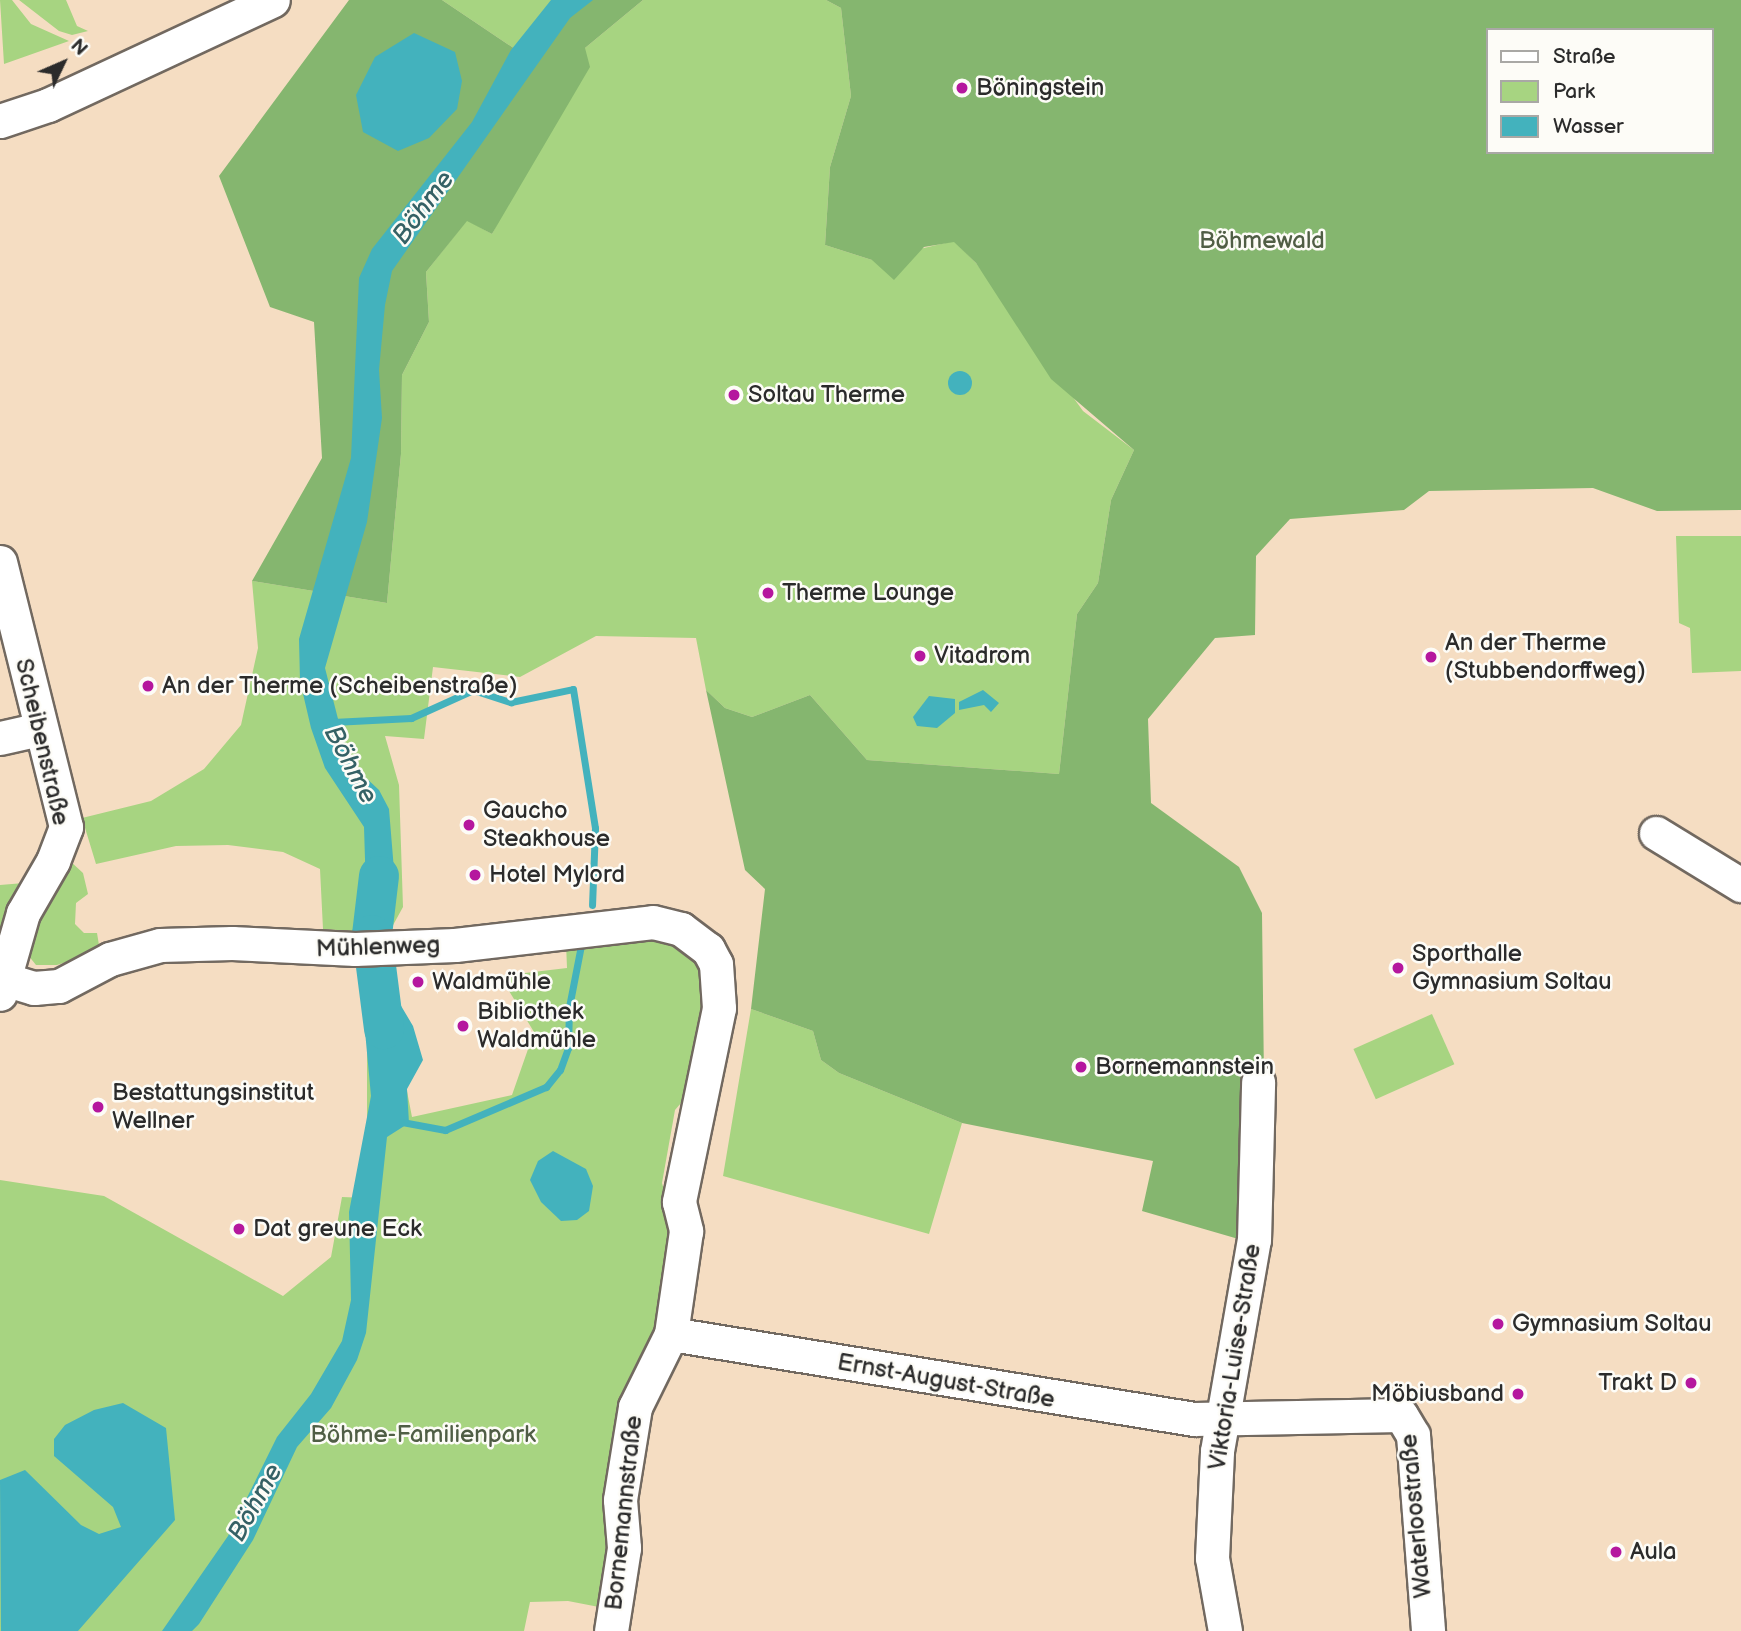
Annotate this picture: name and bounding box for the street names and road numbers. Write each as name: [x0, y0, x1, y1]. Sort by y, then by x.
street label: Scheibenstraße: [9, 656, 75, 828]
street label: Mühlenweg: [315, 930, 441, 964]
street label: Viktoria-Luise-Straße: [1203, 1242, 1267, 1472]
street label: Ernst-August-Straße: [835, 1348, 1057, 1414]
street label: Bornemannstraße: [599, 1414, 649, 1612]
street label: Waterloostraße: [1394, 1433, 1438, 1599]

